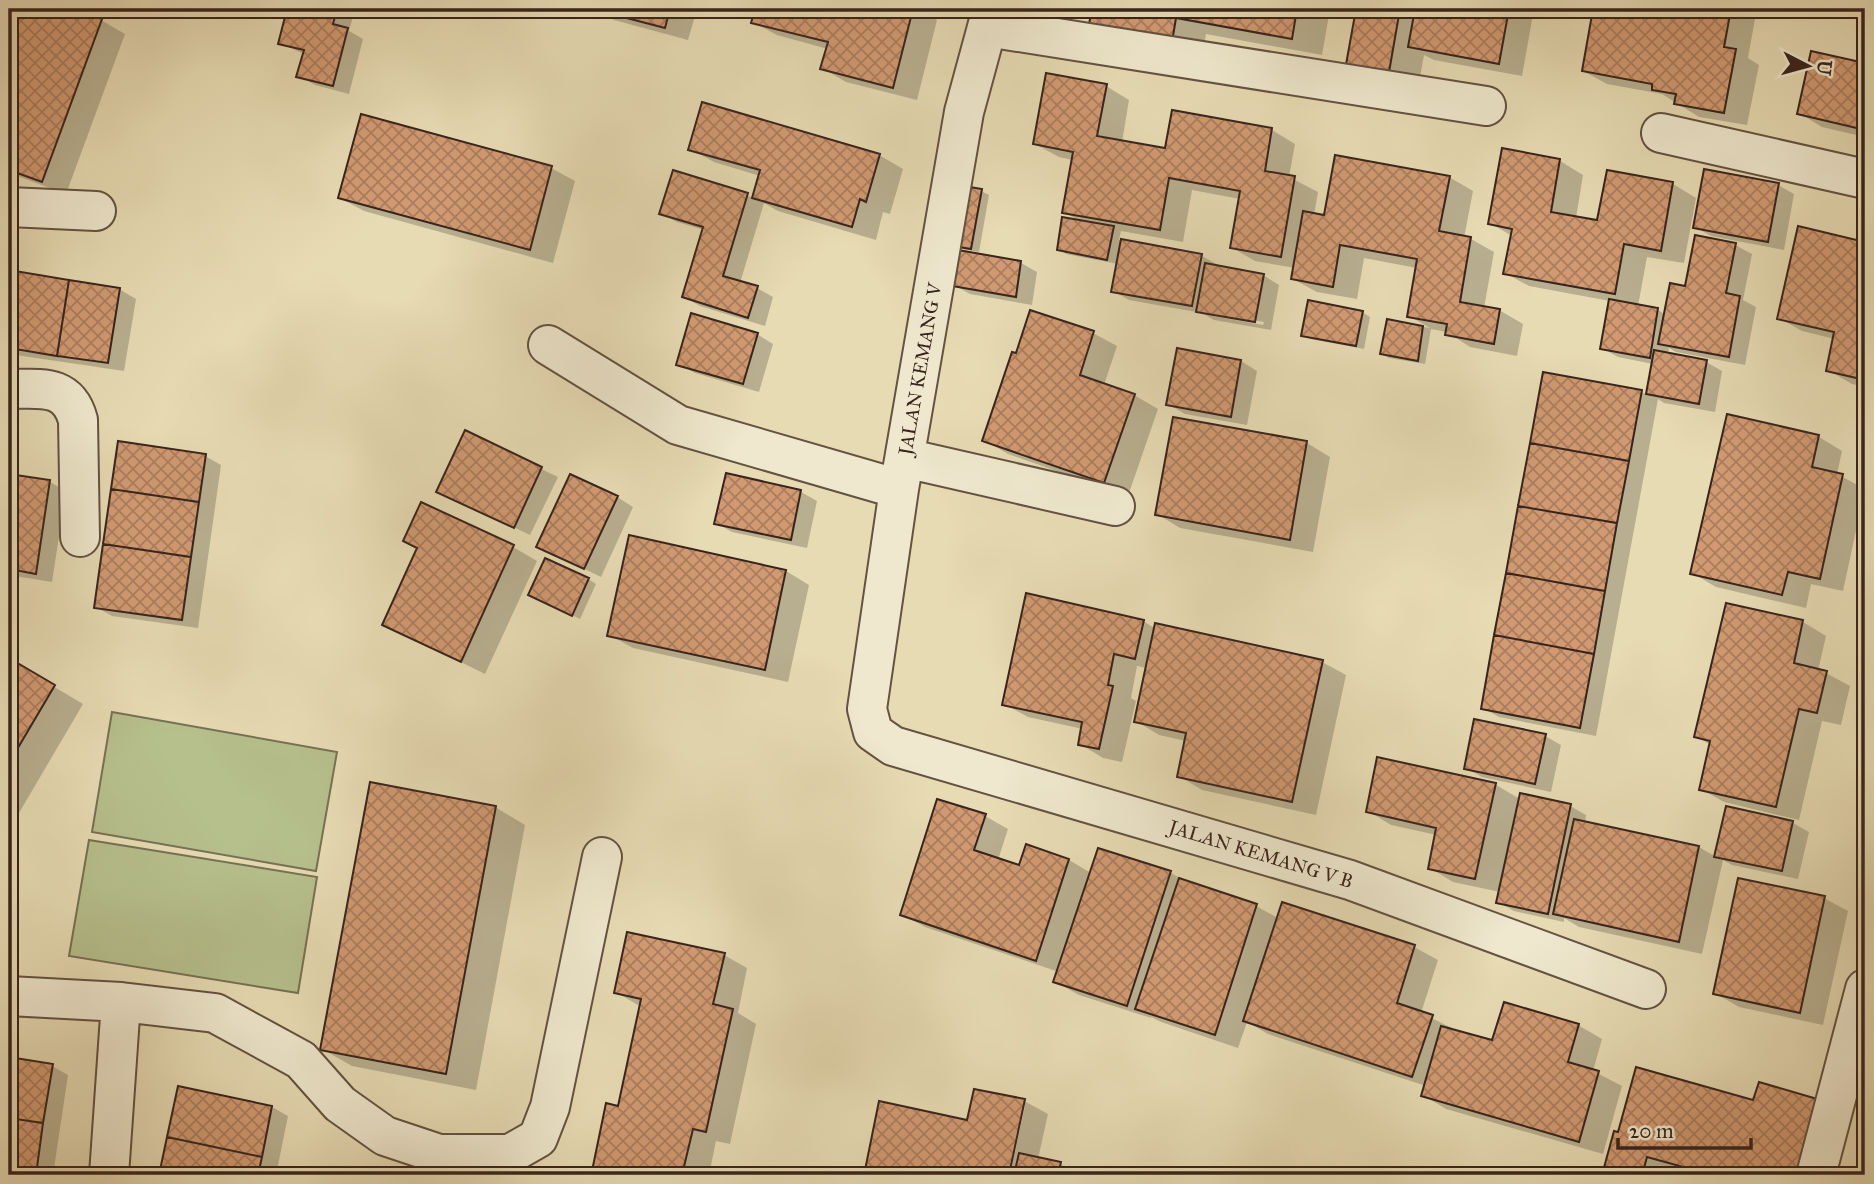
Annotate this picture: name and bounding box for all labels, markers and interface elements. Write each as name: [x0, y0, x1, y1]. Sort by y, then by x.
north arrow: [1772, 32, 1842, 102]
text: U: [1812, 59, 1837, 77]
street label: JALAN KEMANG V: [893, 280, 948, 459]
street label: JALAN KEMANG V B: [1164, 814, 1356, 894]
scale bar: [1618, 1107, 1752, 1151]
text: 20 m: [1629, 1118, 1674, 1144]

